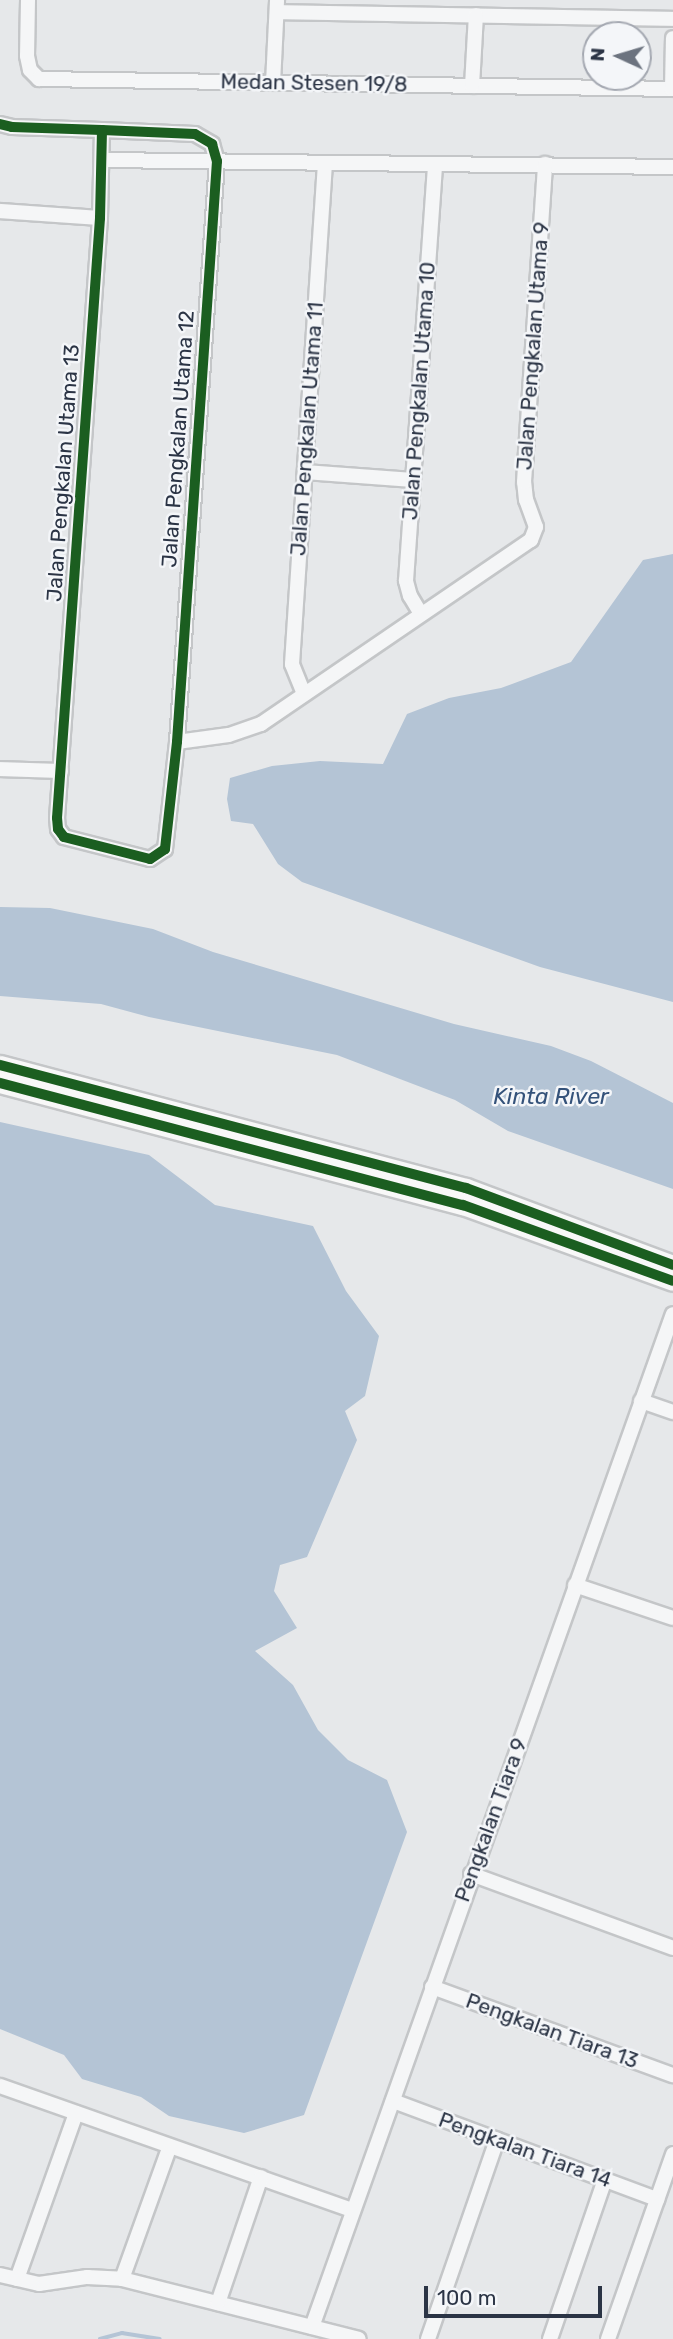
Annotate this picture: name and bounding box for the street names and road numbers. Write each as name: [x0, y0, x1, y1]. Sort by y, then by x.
street label: Medan Stesen 19/8: [220, 69, 408, 97]
street label: Jalan Pengkalan Utama 9: [512, 221, 554, 471]
street label: Jalan Pengkalan Utama 10: [397, 261, 441, 521]
street label: Jalan Pengkalan Utama 11: [286, 301, 328, 557]
street label: Jalan Pengkalan Utama 12: [156, 310, 200, 568]
street label: Jalan Pengkalan Utama 13: [41, 343, 85, 603]
street label: Pengkalan Tiara 9: [450, 1734, 532, 1906]
street label: Pengkalan Tiara 13: [462, 1988, 642, 2074]
street label: Pengkalan Tiara 14: [435, 2107, 615, 2193]

